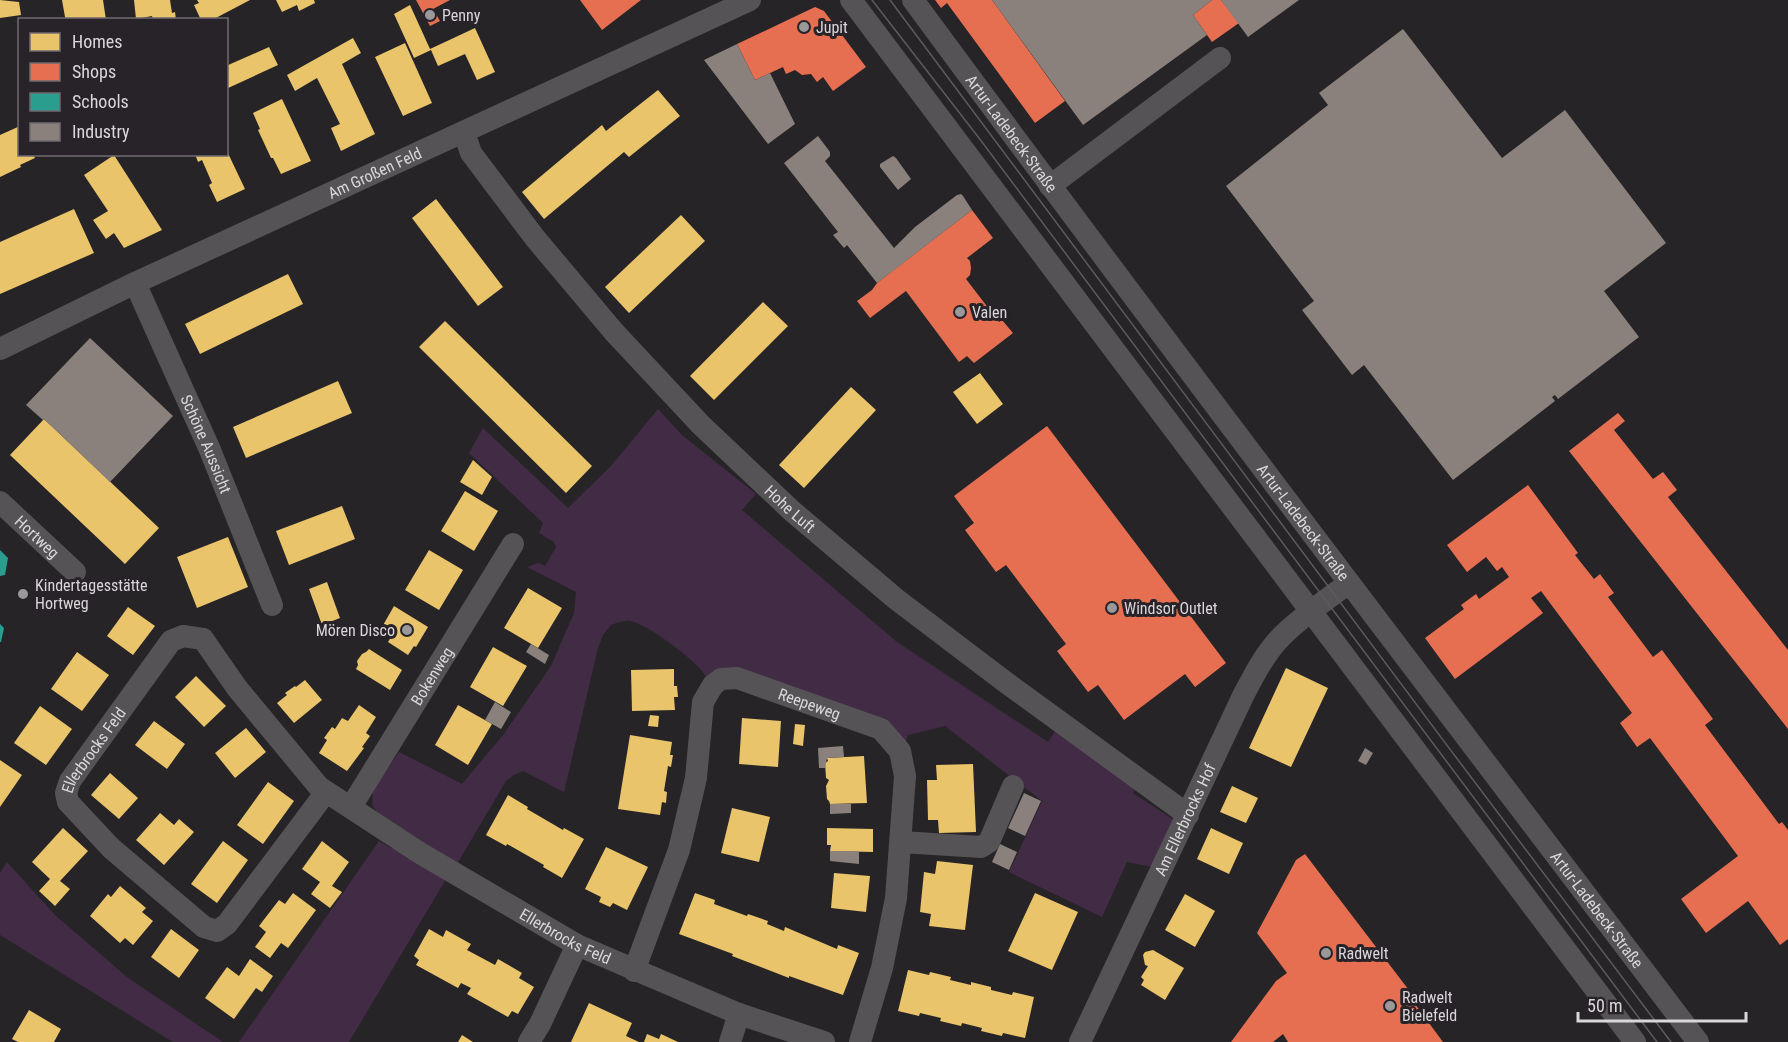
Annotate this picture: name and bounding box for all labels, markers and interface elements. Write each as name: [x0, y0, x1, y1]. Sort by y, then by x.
place label: Penny: [442, 6, 481, 25]
marker: Penny: [423, 8, 437, 22]
legend: [18, 18, 228, 156]
place label: Jupit: [816, 18, 848, 37]
marker: Jupit: [797, 20, 811, 34]
text: Homes: [72, 31, 122, 52]
text: Shops: [72, 61, 116, 82]
street label: Artur-Ladebeck-Straße: [962, 71, 1061, 196]
text: Schools: [72, 91, 129, 112]
text: Industry: [72, 121, 130, 142]
street label: Am Großen Feld: [325, 143, 425, 203]
place label: Valen: [972, 303, 1007, 322]
marker: Valen: [953, 305, 967, 319]
street label: Schöne Aussicht: [176, 392, 235, 496]
street label: Artur-Ladebeck-Straße: [1253, 460, 1353, 585]
street label: Hohe Luft: [761, 481, 819, 537]
street label: Hortweg: [11, 512, 63, 562]
place label: Kindertagesstätte Hortweg: [35, 576, 148, 613]
marker: Kindertagesstätte Hortweg: [16, 587, 30, 601]
place label: Windsor Outlet: [1124, 599, 1218, 618]
marker: Windsor Outlet: [1105, 601, 1119, 615]
place label: Mören Disco: [316, 621, 395, 640]
marker: Mören Disco: [400, 623, 414, 637]
street label: Bokenweg: [407, 644, 457, 709]
street label: Reepeweg: [776, 684, 843, 724]
street label: Ellerbrocks Feld: [58, 704, 130, 795]
street label: Am Ellerbrocks Hof: [1151, 761, 1220, 879]
street label: Artur-Ladebeck-Straße: [1546, 848, 1647, 972]
street label: Ellerbrocks Feld: [516, 905, 614, 968]
place label: Radwelt: [1338, 944, 1389, 963]
marker: Radwelt: [1319, 946, 1333, 960]
scale bar: [1578, 985, 1746, 1023]
place label: Radwelt Bielefeld: [1402, 988, 1457, 1025]
text: 50 m: [1587, 995, 1622, 1016]
marker: Radwelt Bielefeld: [1383, 999, 1397, 1013]

